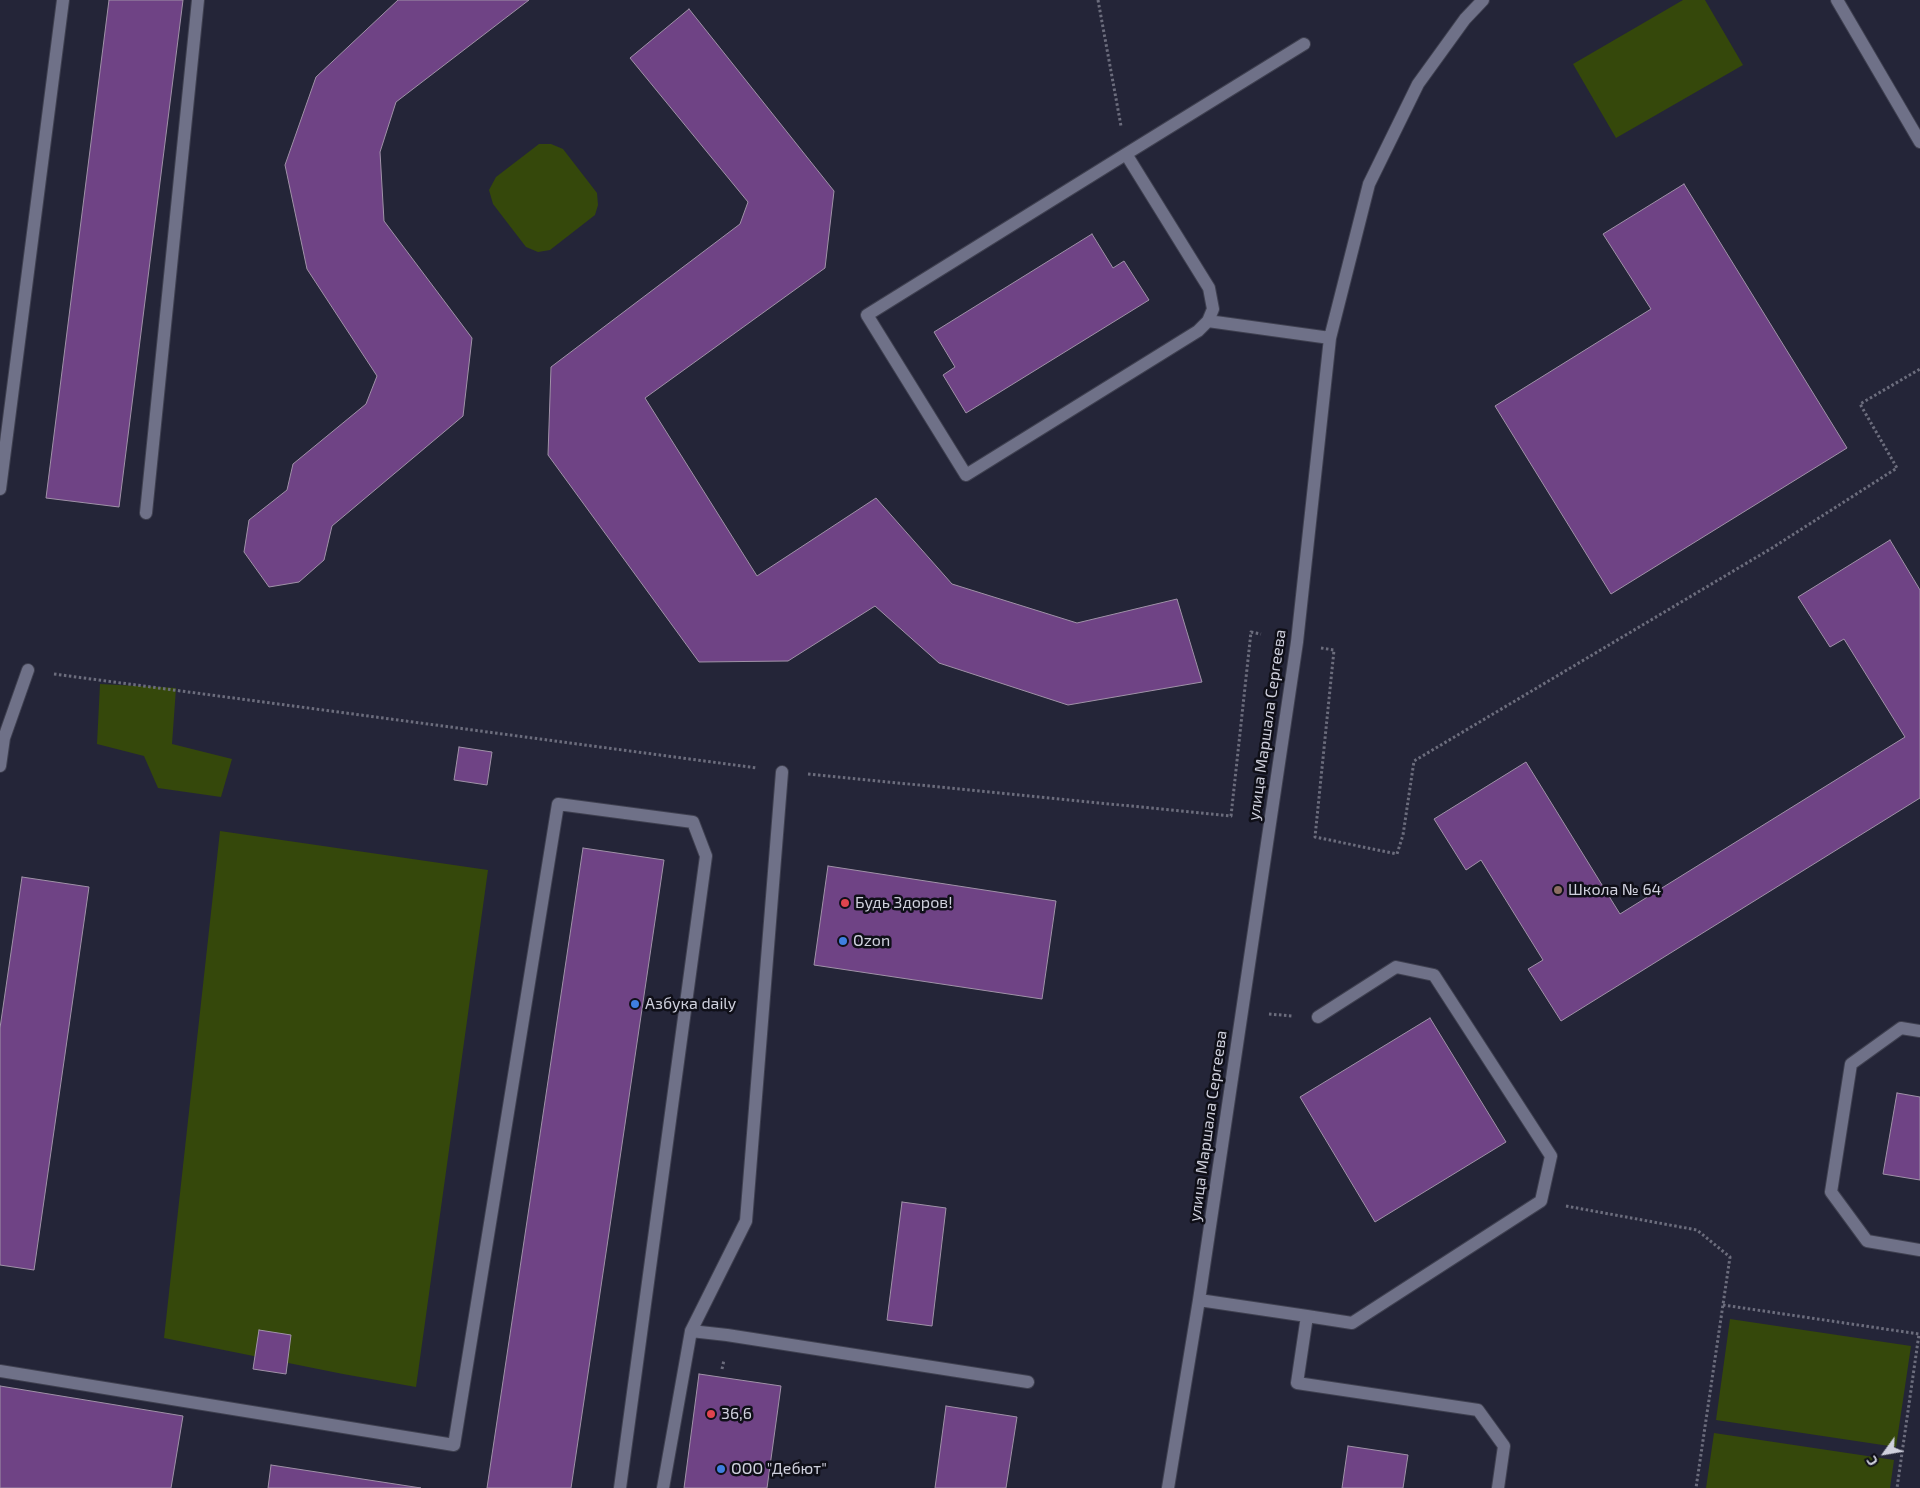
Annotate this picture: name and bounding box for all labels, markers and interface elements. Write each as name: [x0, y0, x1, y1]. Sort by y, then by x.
street label: улица Маршала Сергеева: [1244, 628, 1290, 822]
place label: Школа № 64: [1568, 880, 1661, 900]
marker: Школа № 64: [1552, 884, 1564, 896]
place label: Будь Здоров!: [855, 893, 953, 913]
marker: Будь Здоров!: [839, 897, 851, 909]
place label: Ozon: [853, 931, 890, 951]
marker: Ozon: [837, 935, 849, 947]
place label: Азбука daily: [645, 994, 736, 1014]
marker: Азбука daily: [629, 998, 641, 1010]
street label: улица Маршала Сергеева: [1185, 1029, 1231, 1223]
place label: 36,6: [721, 1404, 752, 1424]
marker: 36,6: [705, 1408, 717, 1420]
north arrow: [1860, 1428, 1910, 1478]
text: С: [1862, 1453, 1881, 1469]
place label: ООО "Дебют": [731, 1459, 827, 1479]
marker: ООО "Дебют": [715, 1463, 727, 1475]

